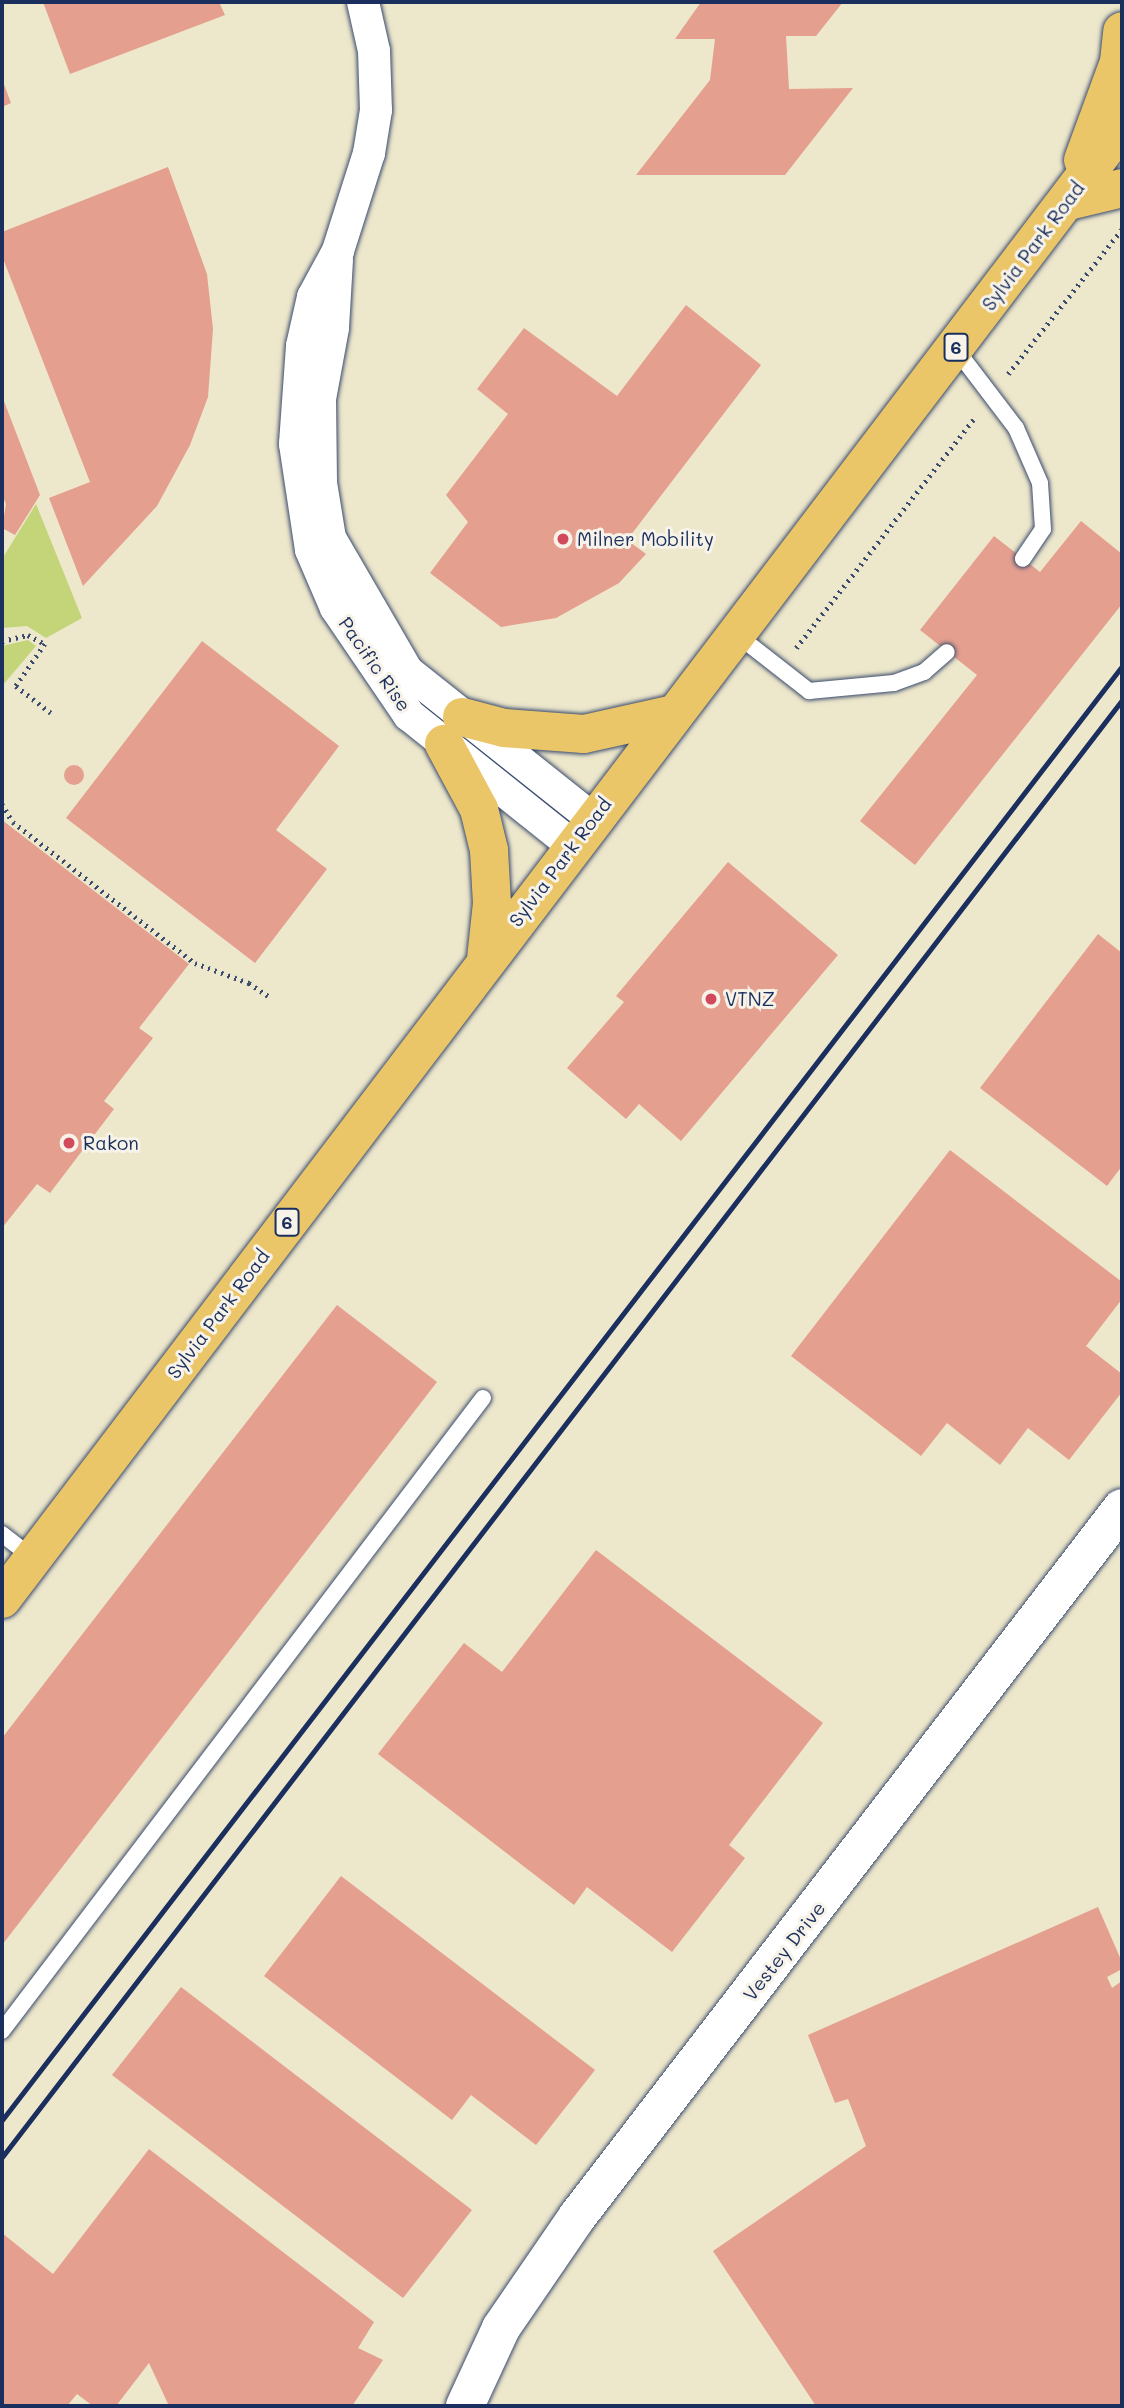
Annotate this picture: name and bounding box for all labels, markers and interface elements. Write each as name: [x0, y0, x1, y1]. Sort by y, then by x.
street label: Sylvia Park Road: [977, 177, 1089, 315]
road number: 6: [942, 332, 970, 362]
place label: Milner Mobility: [577, 528, 714, 550]
marker: Milner Mobility: [555, 531, 571, 547]
street label: Pacific Rise: [334, 612, 416, 716]
street label: Sylvia Park Road: [504, 793, 616, 931]
place label: VTNZ: [725, 988, 775, 1010]
marker: VTNZ: [703, 991, 719, 1007]
place label: Rakon: [83, 1132, 139, 1154]
marker: Rakon: [61, 1135, 77, 1151]
road number: 6: [273, 1208, 301, 1237]
street label: Sylvia Park Road: [162, 1245, 274, 1383]
street label: Vestey Drive: [738, 1897, 830, 2005]

